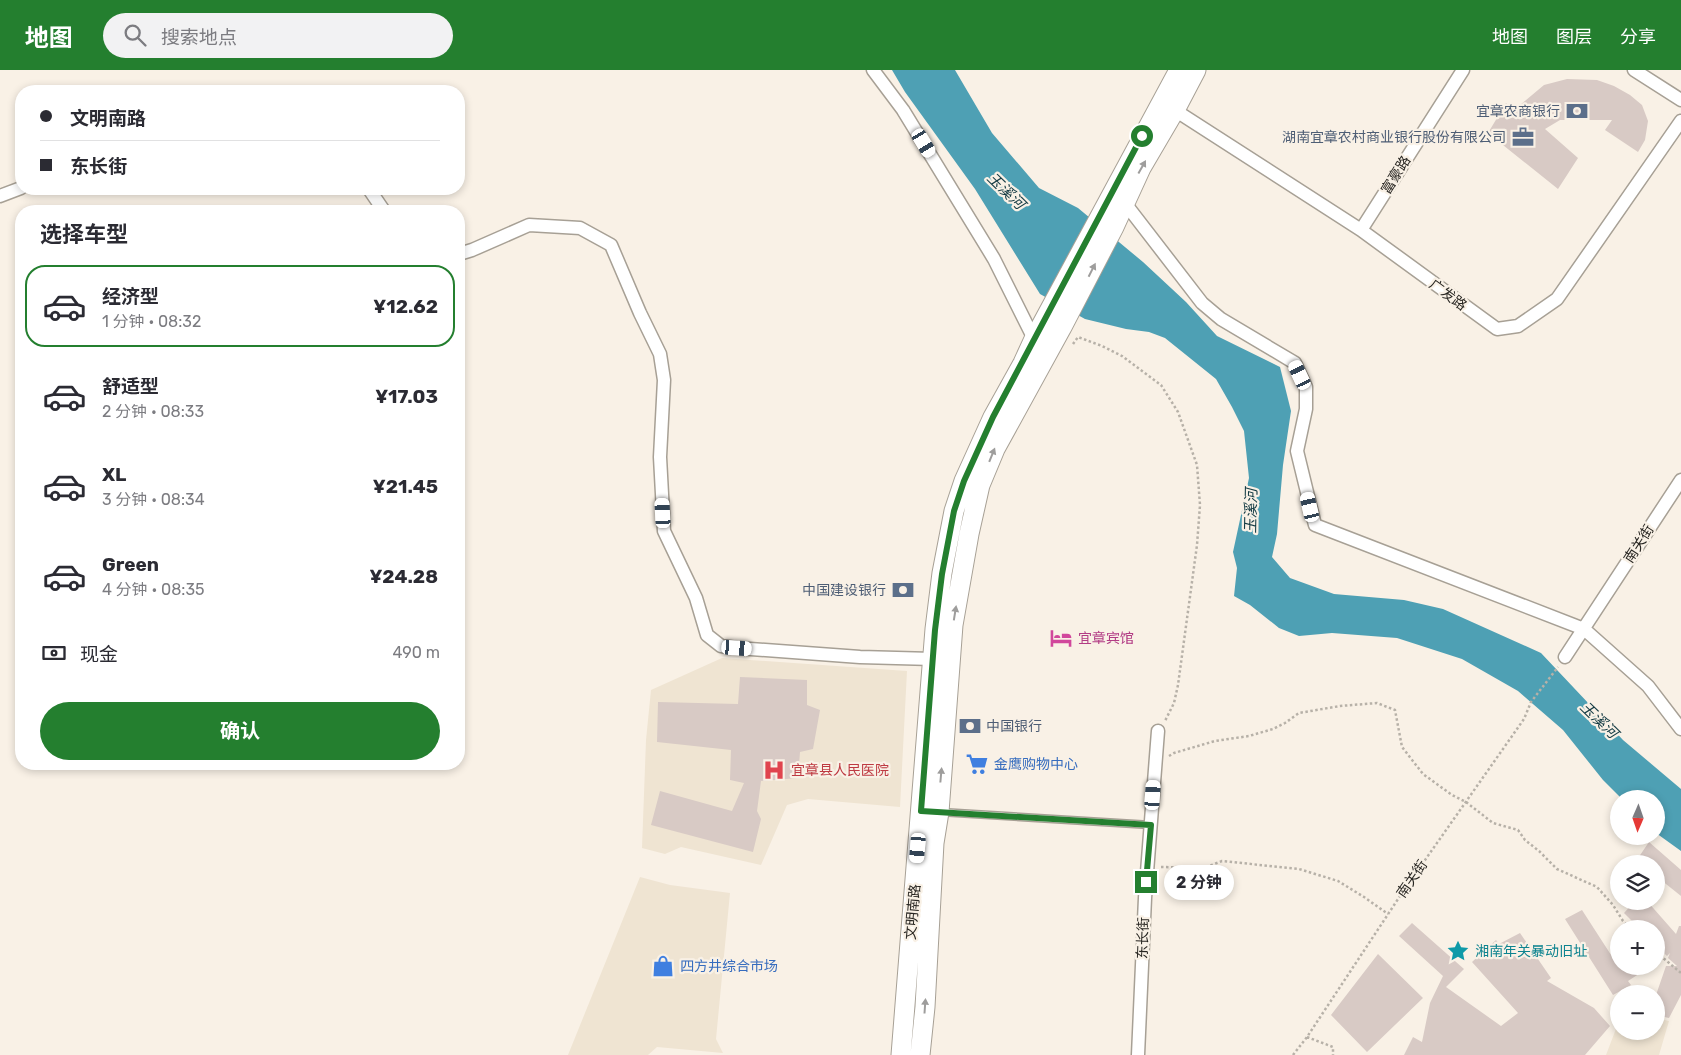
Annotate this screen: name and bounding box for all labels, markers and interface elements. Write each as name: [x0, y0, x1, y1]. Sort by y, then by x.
search box: [103, 13, 453, 58]
icon: search: [121, 21, 149, 49]
text: 地图: [25, 24, 73, 52]
text: 搜索地点: [161, 26, 237, 49]
text: 地图: [1492, 26, 1528, 48]
text: 图层: [1556, 26, 1592, 48]
text: 分享: [1620, 26, 1656, 48]
bank icon: 宜章农商银行: [1564, 98, 1590, 124]
place label: 宜章农商银行: [1476, 103, 1560, 120]
text: 文明南路: [70, 107, 146, 130]
office icon: 湖南宜章农村商业银行股份有限公司: [1510, 124, 1536, 150]
route start: [1131, 125, 1153, 147]
car: [909, 126, 938, 160]
place label: 湖南宜章农村商业银行股份有限公司: [1282, 129, 1506, 146]
street label: 富豪路: [1378, 153, 1414, 197]
text: 东长街: [70, 155, 127, 178]
one-way arrow: [1138, 160, 1147, 173]
water label: 玉溪河: [984, 169, 1031, 215]
text: 选择车型: [40, 221, 128, 248]
one-way arrow: [1088, 262, 1096, 277]
street label: 广发路: [1426, 276, 1470, 314]
icon: car: [42, 284, 87, 329]
text: 经济型: [102, 285, 159, 308]
text: ¥12.62: [373, 295, 438, 318]
text: 1 分钟 · 08:32: [102, 312, 201, 331]
car: [1286, 358, 1313, 392]
icon: car: [42, 374, 87, 419]
text: 舒适型: [102, 375, 159, 398]
text: ¥17.03: [375, 385, 438, 408]
text: 2 分钟 · 08:33: [102, 402, 204, 421]
one-way arrow: [989, 448, 997, 462]
text: XL: [102, 463, 126, 486]
icon: car: [42, 464, 87, 509]
text: ¥21.45: [373, 475, 438, 498]
water label: 玉溪河: [1242, 485, 1260, 534]
text: 3 分钟 · 08:34: [102, 490, 205, 509]
car: [1299, 491, 1320, 523]
car: [654, 498, 671, 528]
street label: 南关街: [1620, 522, 1658, 566]
text: Green: [102, 553, 159, 576]
icon: car: [42, 554, 87, 599]
text: ¥24.28: [369, 565, 438, 588]
bank icon: 中国建设银行: [890, 577, 916, 603]
text: 4 分钟 · 08:35: [102, 580, 205, 599]
place label: 中国建设银行: [802, 582, 886, 599]
one-way arrow: [952, 604, 960, 620]
hotel icon: 宜章宾馆: [1048, 625, 1074, 651]
place label: 宜章宾馆: [1078, 630, 1134, 647]
icon: cash: [40, 639, 68, 667]
car: [721, 639, 752, 657]
text: 现金: [80, 643, 118, 666]
text: 490 m: [392, 643, 440, 662]
water label: 玉溪河: [1577, 698, 1624, 744]
button: 确认: [40, 702, 440, 760]
bank icon: 中国银行: [957, 713, 983, 739]
place label: 中国银行: [986, 718, 1042, 735]
supermarket icon: 金鹰购物中心: [964, 751, 990, 777]
place label: 金鹰购物中心: [994, 756, 1078, 773]
hospital icon: 宜章县人民医院: [761, 757, 787, 783]
place label: 宜章县人民医院: [791, 762, 889, 779]
one-way arrow: [937, 766, 945, 782]
car: [1144, 780, 1161, 810]
north arrow: [1610, 790, 1665, 845]
map controls: [1610, 790, 1665, 1040]
car: [909, 832, 926, 864]
button: layers: [1610, 855, 1665, 910]
street label: 南关街: [1393, 857, 1431, 901]
callout: 2 分钟: [1164, 864, 1234, 900]
route end: [1135, 871, 1157, 893]
text: 2 分钟: [1176, 873, 1222, 892]
street label: 文明南路: [902, 883, 924, 941]
street label: 东长街: [1134, 917, 1152, 959]
button: +: [1610, 920, 1665, 975]
place icon: 湘南年关暴动旧址: [1445, 938, 1471, 964]
place label: 湘南年关暴动旧址: [1475, 943, 1587, 960]
shop icon: 四方井综合市场: [650, 953, 676, 979]
place label: 四方井综合市场: [680, 958, 778, 975]
button: −: [1610, 985, 1665, 1040]
one-way arrow: [921, 998, 929, 1014]

